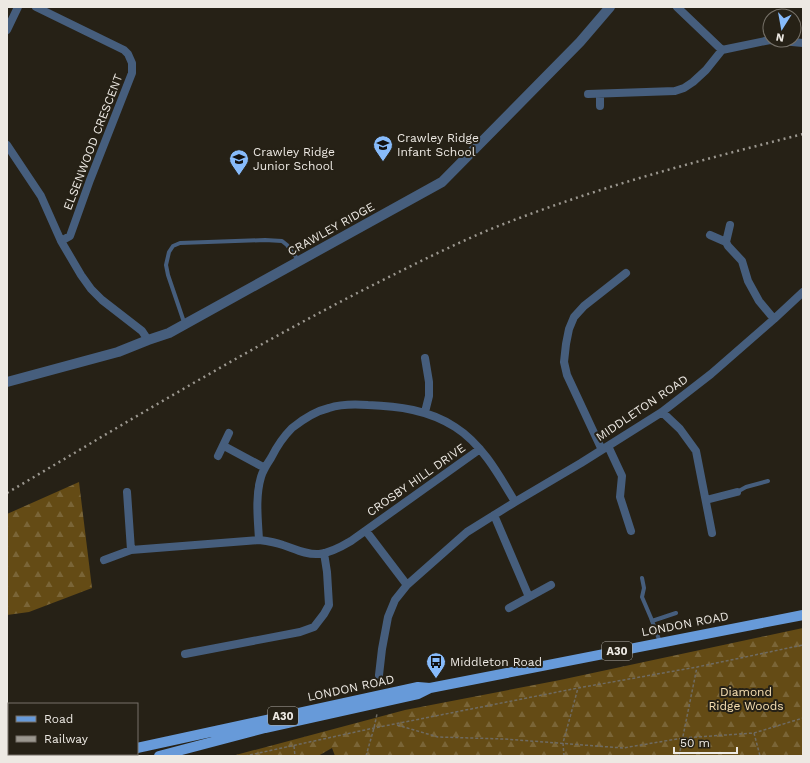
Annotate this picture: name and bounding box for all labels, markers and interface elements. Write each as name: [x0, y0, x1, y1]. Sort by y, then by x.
north arrow: [762, 8, 802, 48]
text: N: [775, 30, 785, 44]
street label: ELSENWOOD CRESCENT: [61, 72, 125, 212]
place label: Crawley Ridge Infant School: [397, 131, 479, 159]
school or university icon: Crawley Ridge Infant School: [372, 134, 394, 162]
place label: Crawley Ridge Junior School: [253, 145, 335, 173]
school or university icon: Crawley Ridge Junior School: [228, 148, 250, 176]
street label: CRAWLEY RIDGE: [285, 199, 377, 259]
street label: MIDDLETON ROAD: [593, 372, 691, 444]
street label: CROSBY HILL DRIVE: [364, 441, 468, 519]
street label: LONDON ROAD: [640, 609, 730, 639]
road number: A30: [602, 642, 632, 660]
bus stop icon: Middleton Road: [425, 651, 447, 679]
place label: Middleton Road: [450, 655, 542, 669]
street label: LONDON ROAD: [306, 672, 396, 704]
park label: Diamond Ridge Woods: [708, 685, 784, 713]
legend: [8, 703, 138, 755]
road number: A30: [268, 707, 298, 725]
text: Road: [44, 712, 73, 726]
scale bar: [674, 729, 737, 755]
text: Railway: [44, 732, 89, 746]
text: 50 m: [680, 736, 710, 750]

